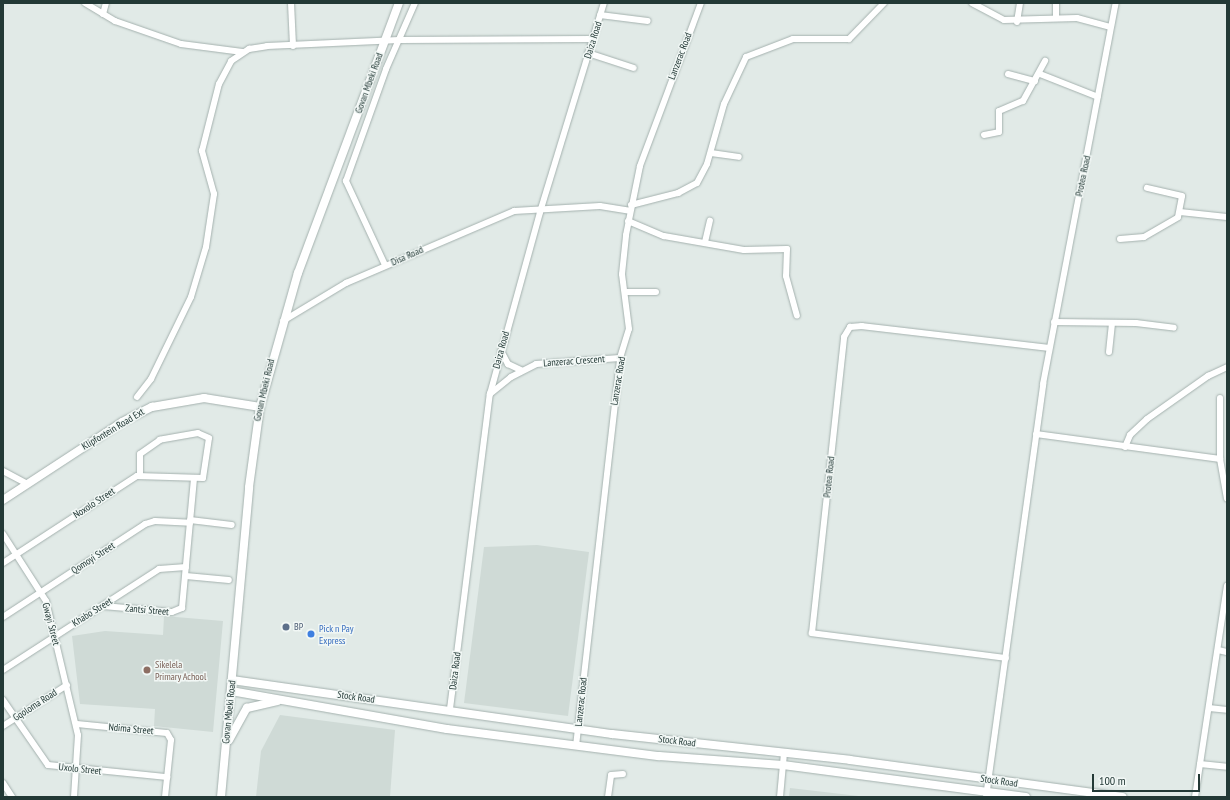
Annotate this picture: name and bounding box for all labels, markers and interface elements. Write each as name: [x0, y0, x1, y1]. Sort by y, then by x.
street label: Daiza Road: [582, 20, 604, 60]
street label: Lanzerac Road: [666, 31, 694, 81]
street label: Govan Mbeki Road: [352, 51, 386, 115]
street label: Protea Road: [1073, 155, 1093, 197]
street label: Disa Road: [389, 244, 425, 268]
street label: Daiza Road: [490, 330, 512, 370]
street label: Lanzerac Crescent: [543, 353, 605, 369]
street label: Lanzerac Road: [608, 356, 628, 406]
street label: Govan Mbeki Road: [251, 358, 277, 422]
street label: Klipfontein Road Ext: [80, 406, 146, 452]
street label: Protea Road: [821, 456, 837, 498]
street label: Noxolo Street: [71, 485, 117, 521]
street label: Qomoyi Street: [69, 540, 117, 576]
street label: Khabo Street: [70, 595, 114, 629]
street label: Gwayi Street: [40, 601, 62, 647]
street label: Zantsi Street: [125, 602, 169, 618]
place label: BP: [294, 621, 303, 633]
marker: BP: [281, 622, 291, 632]
place label: Pick n Pay Express: [319, 622, 354, 646]
marker: Pick n Pay Express: [306, 629, 316, 639]
street label: Daiza Road: [447, 651, 463, 691]
place label: Sikelela Primary Achool: [155, 658, 207, 682]
marker: Sikelela Primary Achool: [142, 665, 152, 675]
street label: Lanzerac Road: [572, 677, 590, 727]
street label: Govan Mbeki Road: [220, 680, 238, 744]
street label: Gqoloma Road: [11, 686, 59, 724]
street label: Stock Road: [336, 688, 376, 706]
street label: Ndima Street: [108, 721, 154, 737]
street label: Stock Road: [657, 733, 697, 749]
street label: Uxolo Street: [58, 761, 102, 777]
scale bar: [1094, 766, 1202, 792]
street label: Stock Road: [979, 772, 1019, 790]
text: 100 m: [1099, 773, 1126, 788]

